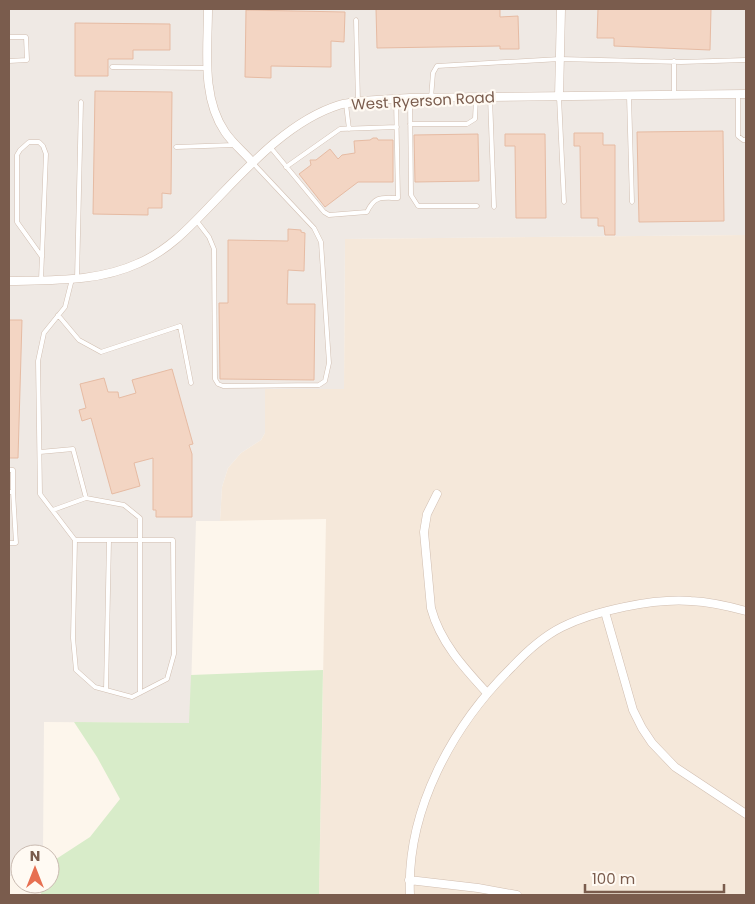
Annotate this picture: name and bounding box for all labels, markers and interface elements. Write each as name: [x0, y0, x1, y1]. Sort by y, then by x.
street label: West Ryerson Road: [351, 86, 495, 115]
north arrow: [10, 844, 60, 894]
text: N: [30, 846, 40, 866]
scale bar: [585, 862, 724, 894]
text: 100 m: [592, 868, 635, 889]

